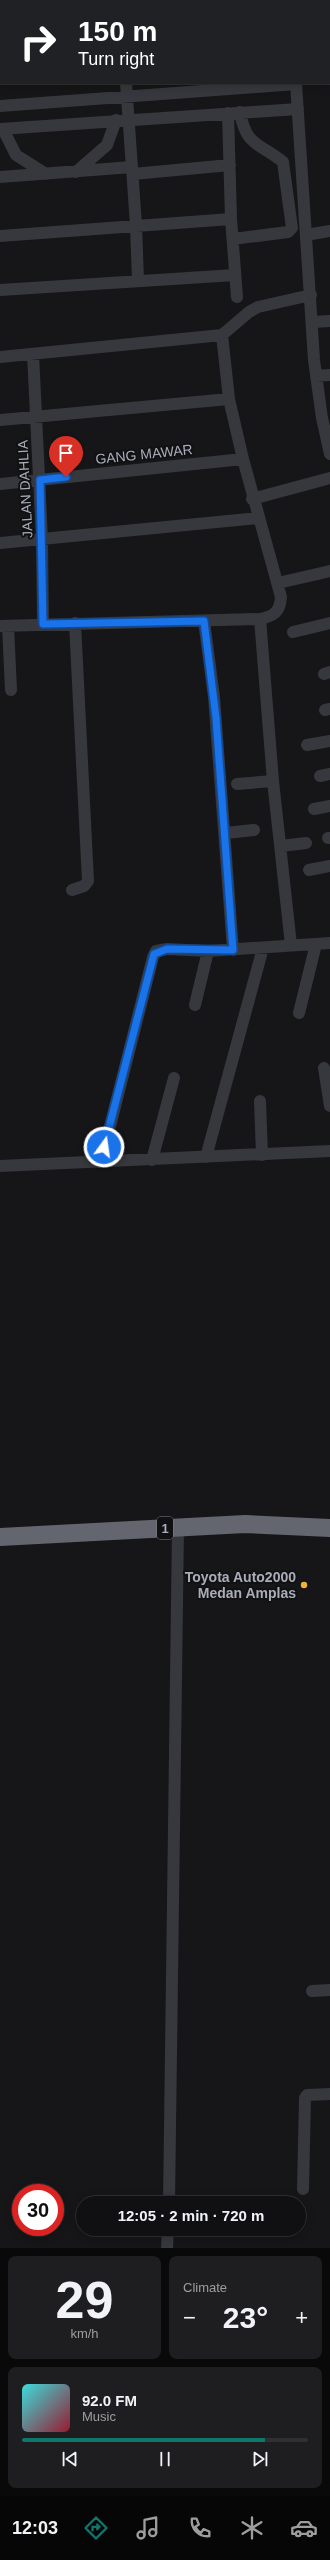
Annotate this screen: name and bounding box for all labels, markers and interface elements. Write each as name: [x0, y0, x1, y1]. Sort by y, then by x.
icon: right: [12, 16, 64, 68]
text: 150 m: [78, 16, 157, 47]
text: Turn right: [78, 49, 154, 69]
pin: [49, 436, 83, 477]
street label: JALAN DAHLIA: [14, 439, 36, 538]
street label: GANG MAWAR: [95, 441, 193, 467]
icon: arrive: [55, 442, 77, 464]
position arrow: [83, 1126, 125, 1168]
road number: 1: [157, 1517, 173, 1539]
place label: Toyota Auto2000 Medan Amplas: [185, 1569, 296, 1601]
marker: Toyota Auto2000 Medan Amplas: [299, 1580, 309, 1590]
speed limit sign: 30: [12, 2184, 64, 2236]
text: 12:05 · 2 min · 720 m: [118, 2207, 264, 2224]
text: 29: [56, 2271, 113, 2329]
text: Climate: [183, 2280, 227, 2295]
text: 23°: [223, 2301, 268, 2334]
text: −: [183, 2305, 196, 2330]
text: +: [295, 2305, 308, 2330]
text: km/h: [70, 2326, 99, 2341]
text: 92.0 FM: [82, 2392, 137, 2409]
text: Music: [82, 2409, 116, 2424]
icon: previous: [59, 2448, 81, 2470]
icon: pause: [154, 2448, 176, 2470]
icon: next: [249, 2448, 271, 2470]
icon: directions: [82, 2514, 110, 2542]
icon: music: [134, 2514, 162, 2542]
icon: phone: [186, 2514, 214, 2542]
icon: climate: [238, 2514, 266, 2542]
icon: car: [290, 2514, 318, 2542]
text: 12:03: [12, 2518, 58, 2538]

